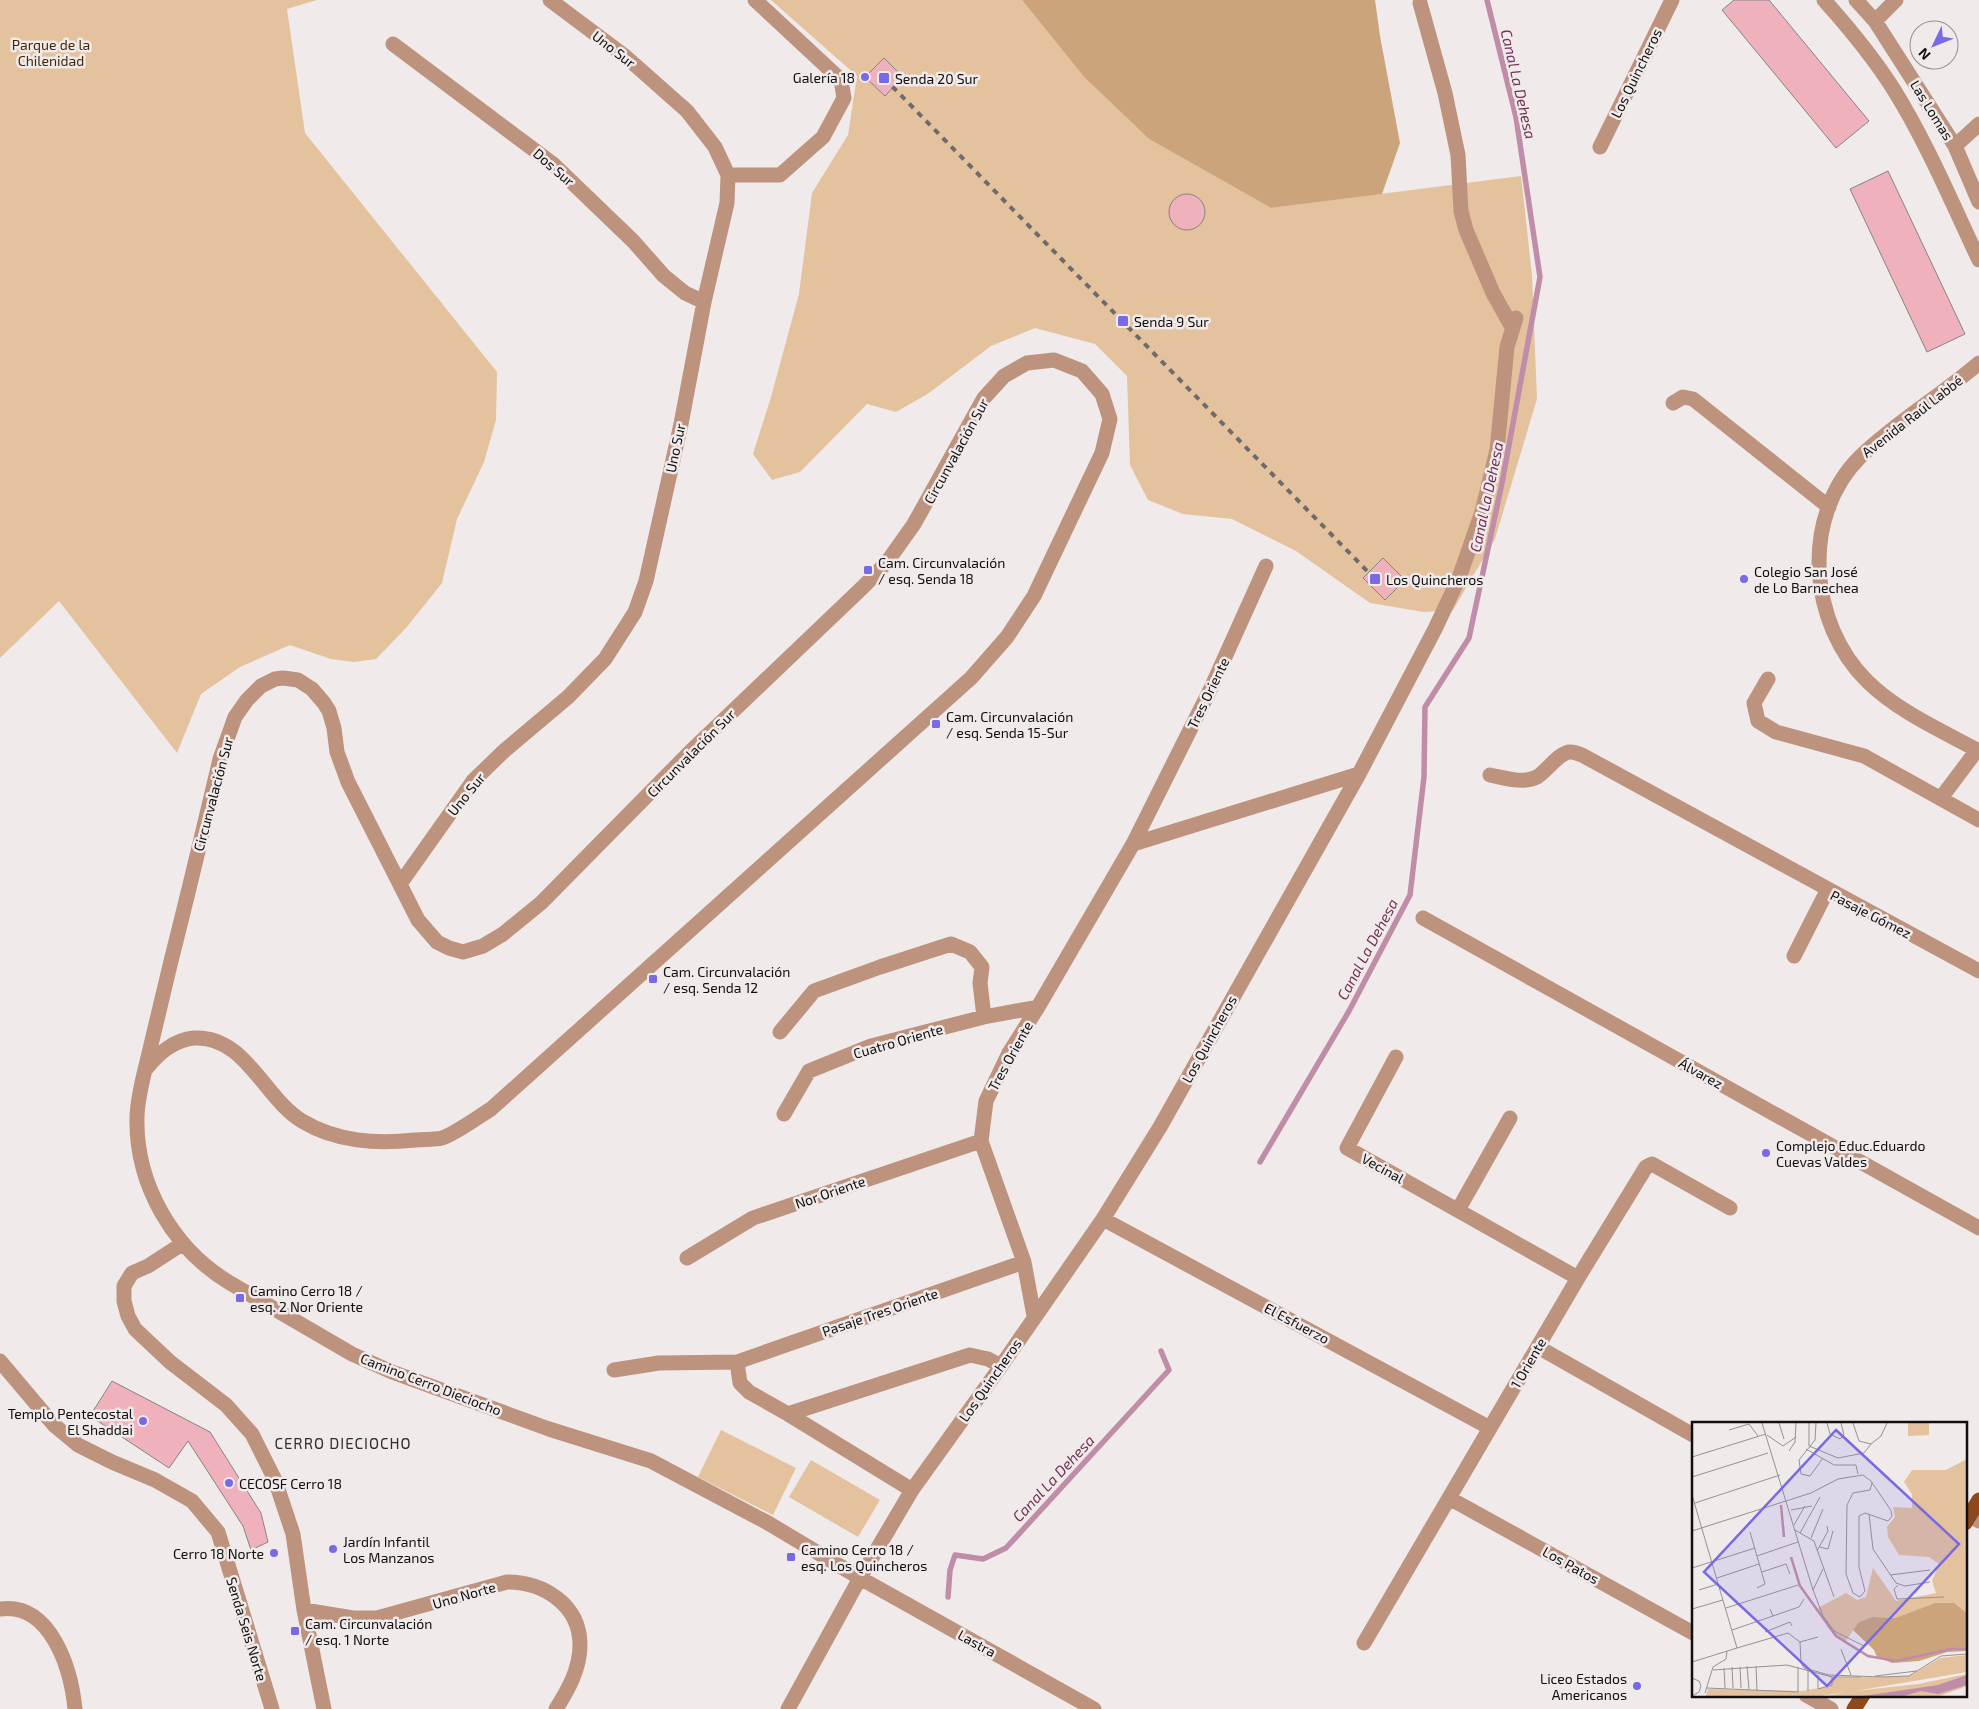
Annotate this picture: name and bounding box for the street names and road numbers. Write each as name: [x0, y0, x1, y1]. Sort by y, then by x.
street label: Los Quincheros: [1607, 26, 1665, 120]
street label: Uno Sur: [589, 27, 639, 71]
street label: Las Lomas: [1907, 77, 1957, 143]
street label: Dos Sur: [530, 145, 578, 190]
street label: Avenida Raúl Labbé: [1858, 371, 1966, 461]
street label: Circunvalación Sur: [920, 395, 992, 507]
street label: Uno Sur: [661, 421, 689, 474]
street label: Tres Oriente: [1183, 655, 1233, 731]
street label: Circunvalación Sur: [643, 705, 739, 801]
street label: Circunvalación Sur: [190, 735, 237, 853]
street label: Uno Sur: [444, 769, 489, 819]
street label: Pasaje Gómez: [1828, 886, 1914, 942]
street label: Los Quincheros: [1178, 992, 1240, 1086]
street label: Tres Oriente: [984, 1018, 1036, 1094]
street label: Cuatro Oriente: [851, 1020, 945, 1062]
street label: Álvarez: [1676, 1054, 1726, 1092]
street label: Vecinal: [1359, 1149, 1408, 1187]
street label: Nor Oriente: [793, 1172, 867, 1212]
street label: Pasaje Tres Oriente: [820, 1284, 940, 1340]
street label: El Esfuerzo: [1262, 1299, 1332, 1347]
street label: Los Quincheros: [955, 1335, 1025, 1425]
street label: 1 Oriente: [1507, 1335, 1549, 1391]
street label: Camino Cerro Dieciocho: [358, 1349, 504, 1419]
street label: Los Patos: [1540, 1543, 1602, 1587]
street label: Senda Seis Norte: [223, 1575, 271, 1683]
street label: Uno Norte: [430, 1578, 498, 1612]
street label: Lastra: [955, 1626, 999, 1660]

